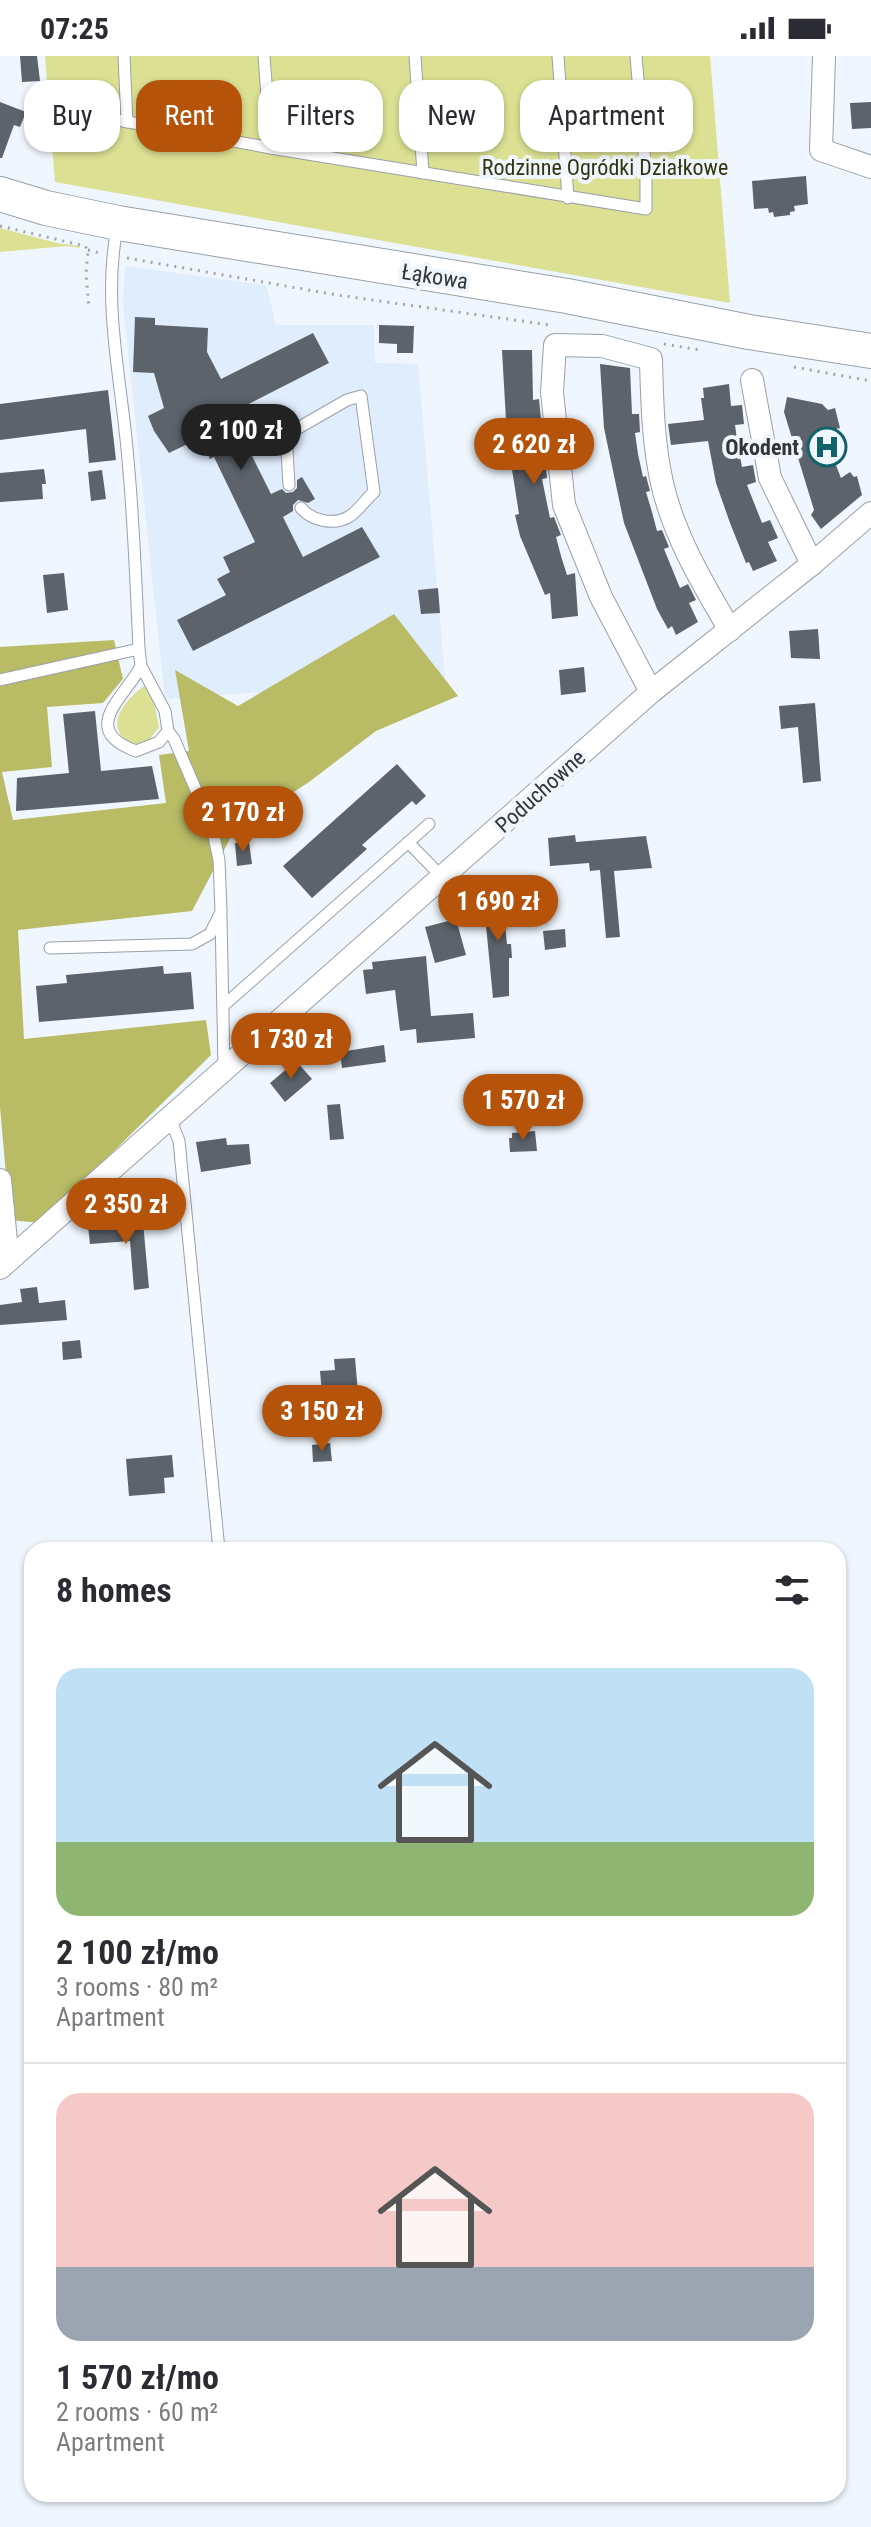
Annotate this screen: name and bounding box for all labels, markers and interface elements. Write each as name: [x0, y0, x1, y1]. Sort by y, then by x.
text: 07:25: [40, 11, 109, 46]
chip: Buy: [24, 80, 120, 152]
chip: Rent: [136, 80, 242, 152]
chip: Filters: [258, 80, 383, 152]
chip: New: [399, 80, 504, 152]
chip: Apartment: [520, 80, 693, 152]
park label: Rodzinne Ogródki Działkowe: [482, 155, 728, 180]
street label: Łąkowa: [400, 259, 470, 294]
pin: 2 100 zł: [158, 404, 324, 472]
text: 2 100 zł: [199, 415, 283, 445]
pin: 2 620 zł: [451, 418, 617, 486]
hospital icon: Okodent: [806, 426, 848, 468]
text: 2 620 zł: [492, 429, 576, 459]
place label: Okodent: [725, 435, 799, 460]
street label: Poduchowne: [490, 745, 590, 838]
pin: 2 170 zł: [160, 786, 326, 854]
text: 2 170 zł: [201, 797, 285, 827]
pin: 1 690 zł: [415, 875, 581, 943]
text: 1 690 zł: [456, 886, 540, 916]
pin: 1 730 zł: [208, 1013, 374, 1081]
text: 1 730 zł: [249, 1024, 333, 1054]
pin: 1 570 zł: [440, 1074, 606, 1142]
text: 1 570 zł: [481, 1085, 565, 1115]
pin: 2 350 zł: [43, 1178, 209, 1246]
text: 2 350 zł: [84, 1189, 168, 1219]
pin: 3 150 zł: [239, 1385, 405, 1453]
text: 3 150 zł: [280, 1396, 364, 1426]
icon: filters: [770, 1568, 814, 1612]
text: 8 homes: [56, 1570, 172, 1610]
icon: home: [363, 1720, 507, 1864]
text: 2 100 zł/mo: [56, 1932, 219, 1972]
text: 3 rooms · 80 m²: [56, 1972, 218, 2002]
text: Apartment: [56, 2002, 165, 2032]
icon: home: [363, 2145, 507, 2289]
text: 1 570 zł/mo: [56, 2357, 219, 2397]
text: 2 rooms · 60 m²: [56, 2397, 218, 2427]
text: Apartment: [56, 2427, 165, 2457]

